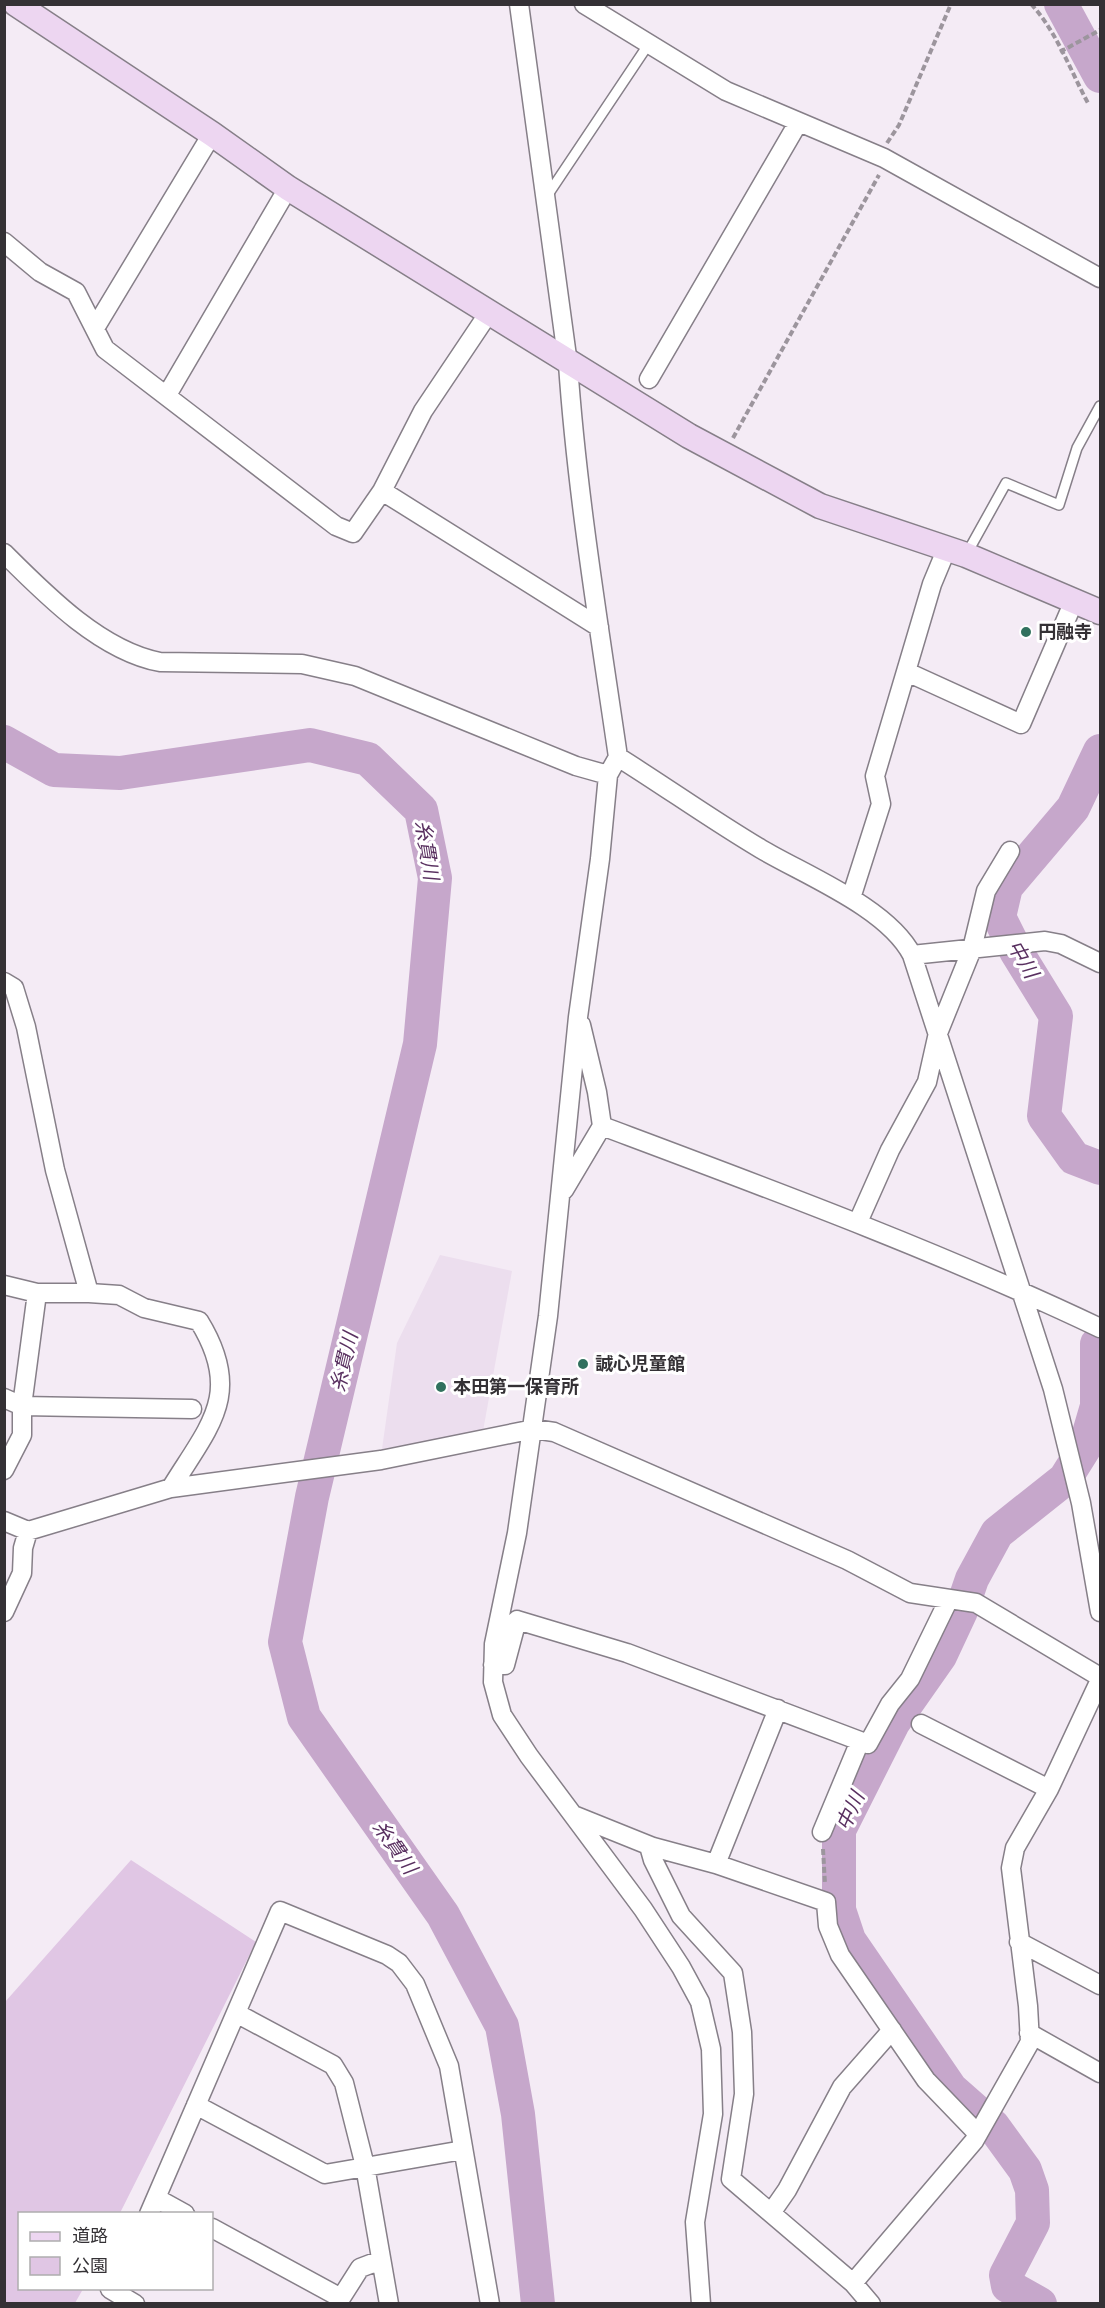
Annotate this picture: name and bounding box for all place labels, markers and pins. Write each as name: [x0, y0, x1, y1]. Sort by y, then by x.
place label: 円融寺: [1038, 620, 1092, 643]
marker: 円融寺: [1019, 625, 1033, 639]
place label: 誠心児童館: [595, 1352, 685, 1375]
marker: 誠心児童館: [576, 1357, 590, 1371]
place label: 本田第一保育所: [453, 1375, 579, 1398]
marker: 本田第一保育所: [434, 1380, 448, 1394]

